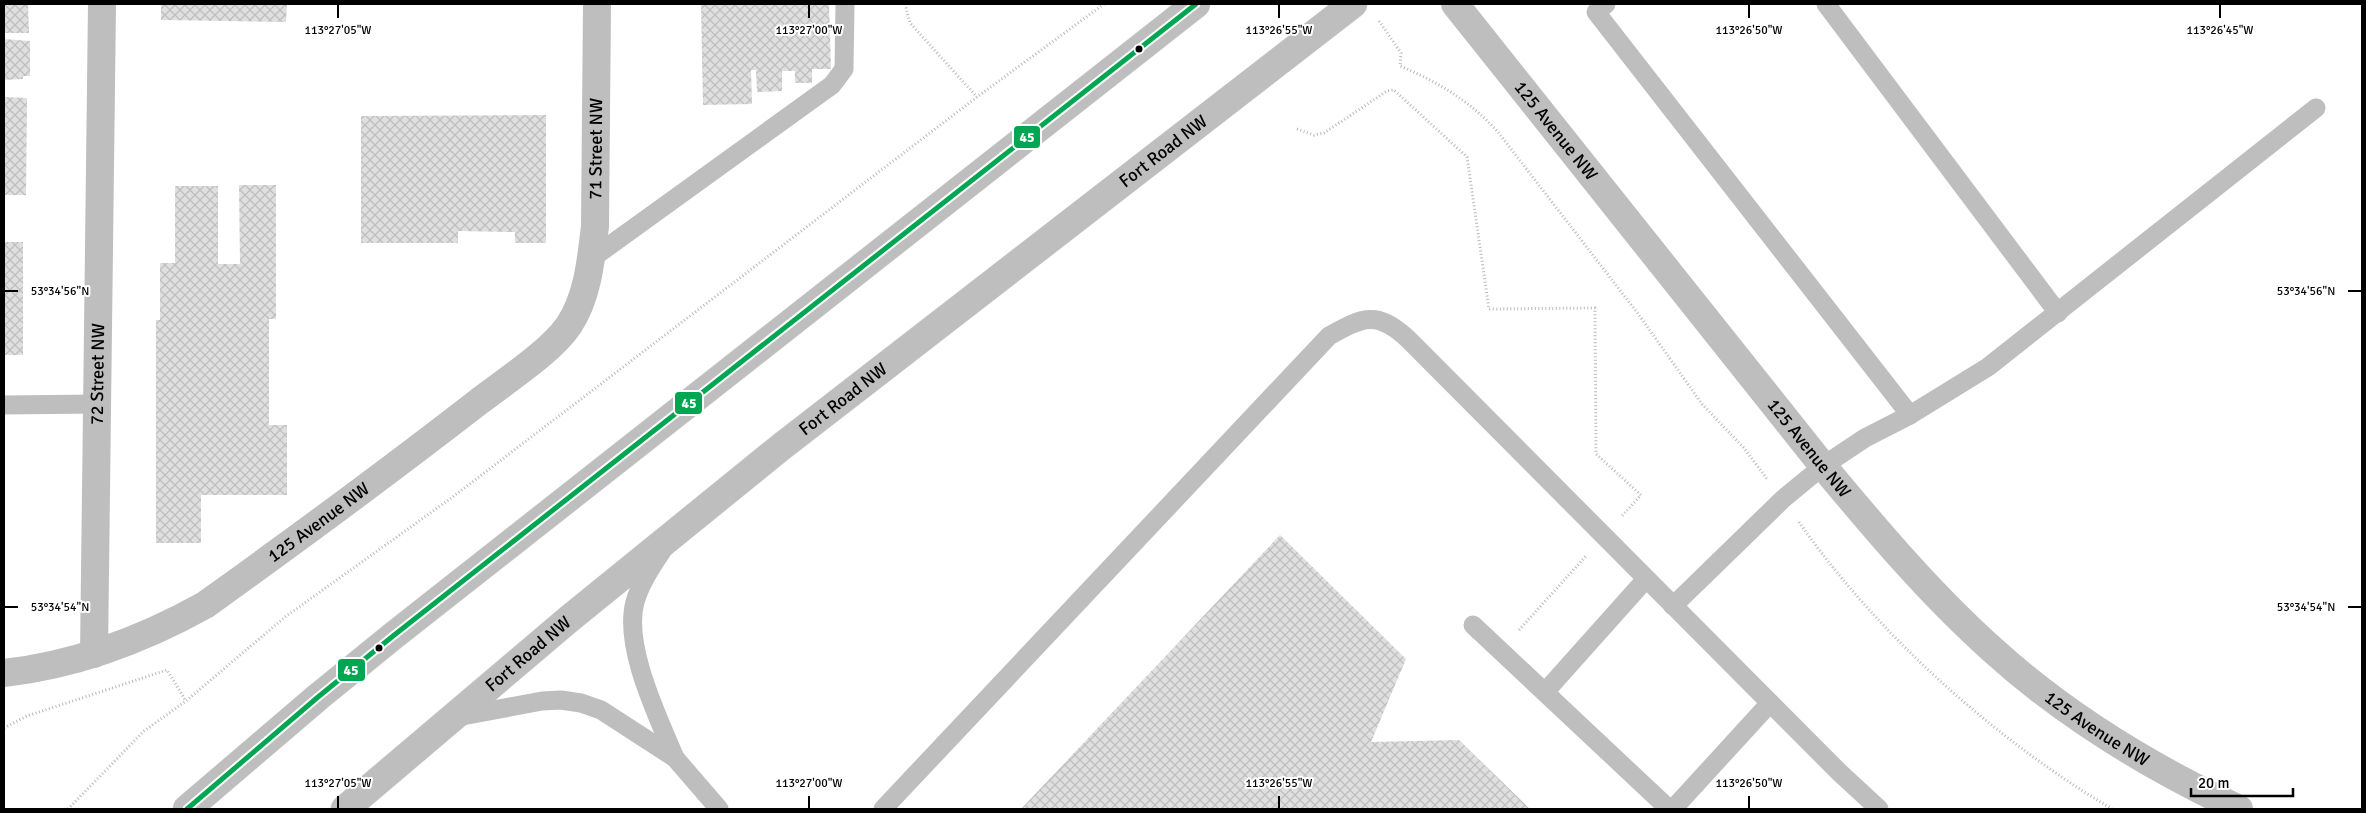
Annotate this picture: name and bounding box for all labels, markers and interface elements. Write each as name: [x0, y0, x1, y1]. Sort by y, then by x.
text: 113°27'05"W: [304, 23, 372, 38]
text: 113°27'00"W: [775, 23, 843, 38]
text: 113°26'55"W: [1245, 23, 1313, 38]
text: 113°26'50"W: [1715, 23, 1783, 38]
text: 113°26'45"W: [2186, 23, 2254, 38]
unlabelled marker: [1134, 44, 1144, 54]
street label: 125 Avenue NW: [1510, 77, 1602, 185]
street label: 71 Street NW: [584, 98, 607, 200]
street label: Fort Road NW: [1115, 110, 1212, 192]
line badge: 45: [1013, 125, 1041, 149]
text: 45: [1019, 129, 1035, 146]
text: 53°34'56"N: [31, 284, 89, 299]
text: 53°34'56"N: [2277, 284, 2335, 299]
street label: 72 Street NW: [86, 323, 109, 425]
street label: Fort Road NW: [794, 358, 891, 440]
line badge: 45: [674, 391, 703, 415]
street label: 125 Avenue NW: [1763, 394, 1856, 502]
text: 45: [681, 395, 697, 412]
street label: 125 Avenue NW: [263, 478, 374, 567]
text: 53°34'54"N: [31, 600, 89, 615]
text: 53°34'54"N: [2277, 600, 2335, 615]
street label: Fort Road NW: [481, 611, 575, 696]
unlabelled marker: [374, 643, 384, 653]
line badge: 45: [337, 658, 366, 682]
text: 45: [343, 662, 359, 679]
street label: 125 Avenue NW: [2040, 686, 2153, 771]
scale bar: [2191, 766, 2294, 798]
text: 20 m: [2198, 774, 2229, 792]
text: 113°27'05"W: [304, 776, 372, 791]
text: 113°27'00"W: [775, 776, 843, 791]
text: 113°26'55"W: [1245, 776, 1313, 791]
text: 113°26'50"W: [1715, 776, 1783, 791]

